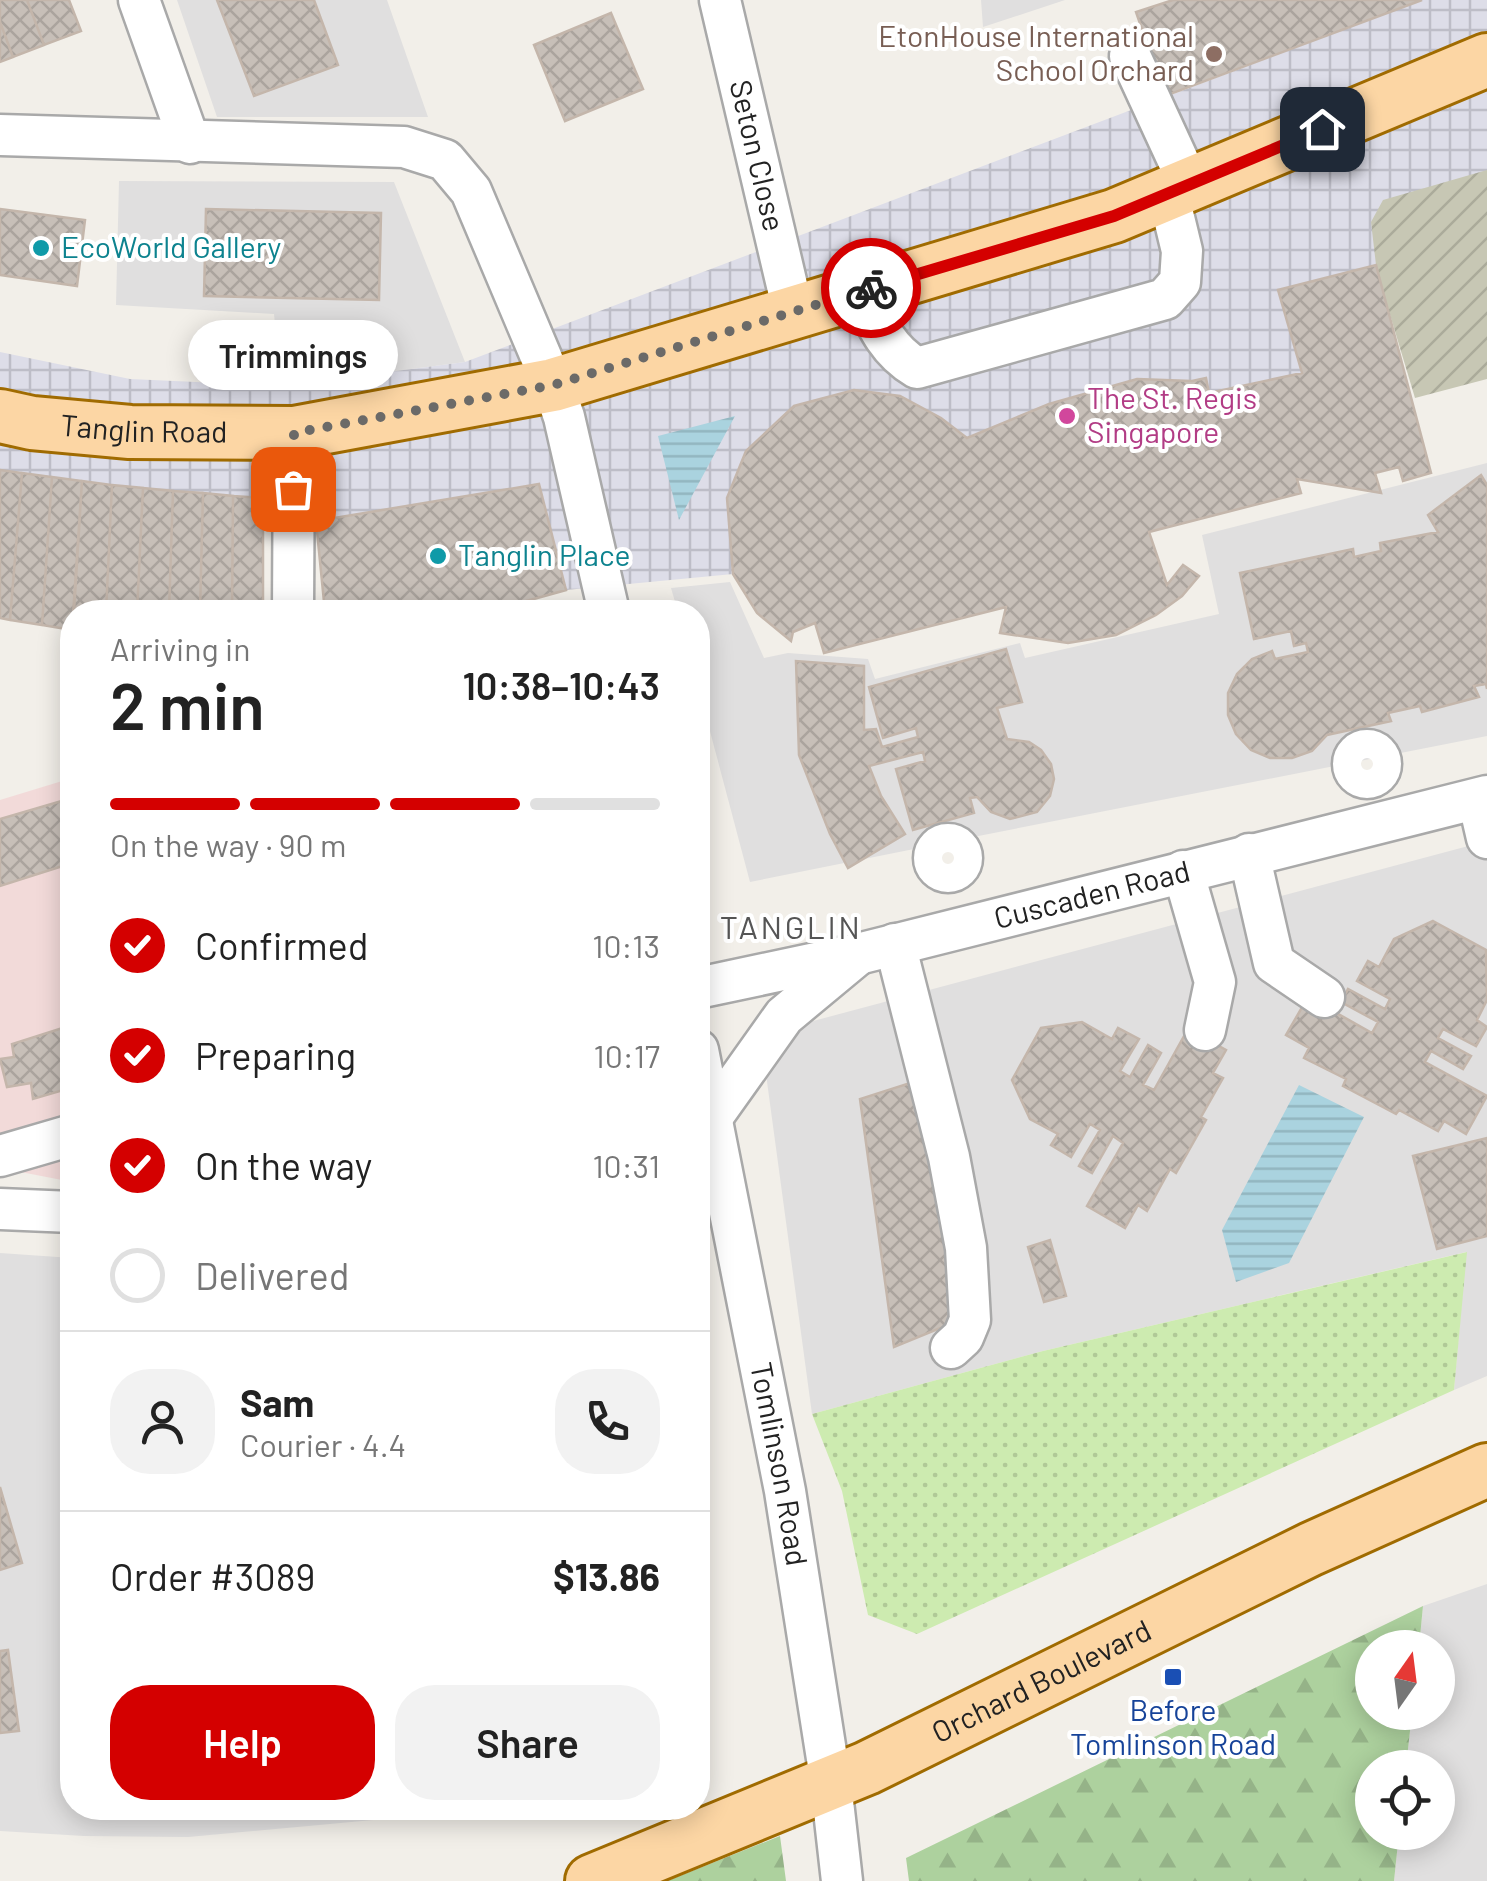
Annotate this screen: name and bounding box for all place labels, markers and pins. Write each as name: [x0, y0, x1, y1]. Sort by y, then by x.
place label: EtonHouse International School Orchard: [878, 17, 1194, 87]
marker: EtonHouse International School Orchard: [1203, 43, 1225, 65]
pin: [1280, 87, 1365, 172]
place label: EcoWorld Gallery: [61, 228, 281, 264]
marker: EcoWorld Gallery: [30, 237, 52, 259]
callout: Trimmings: [188, 319, 398, 389]
place label: The St. Regis Singapore: [1087, 379, 1257, 449]
marker: The St. Regis Singapore: [1056, 405, 1078, 427]
pin: [251, 447, 336, 532]
place label: Tanglin Place: [458, 536, 630, 572]
marker: Tanglin Place: [427, 545, 449, 567]
marker: Before Tomlinson Road: [1162, 1666, 1184, 1688]
place label: Before Tomlinson Road: [1070, 1691, 1276, 1761]

